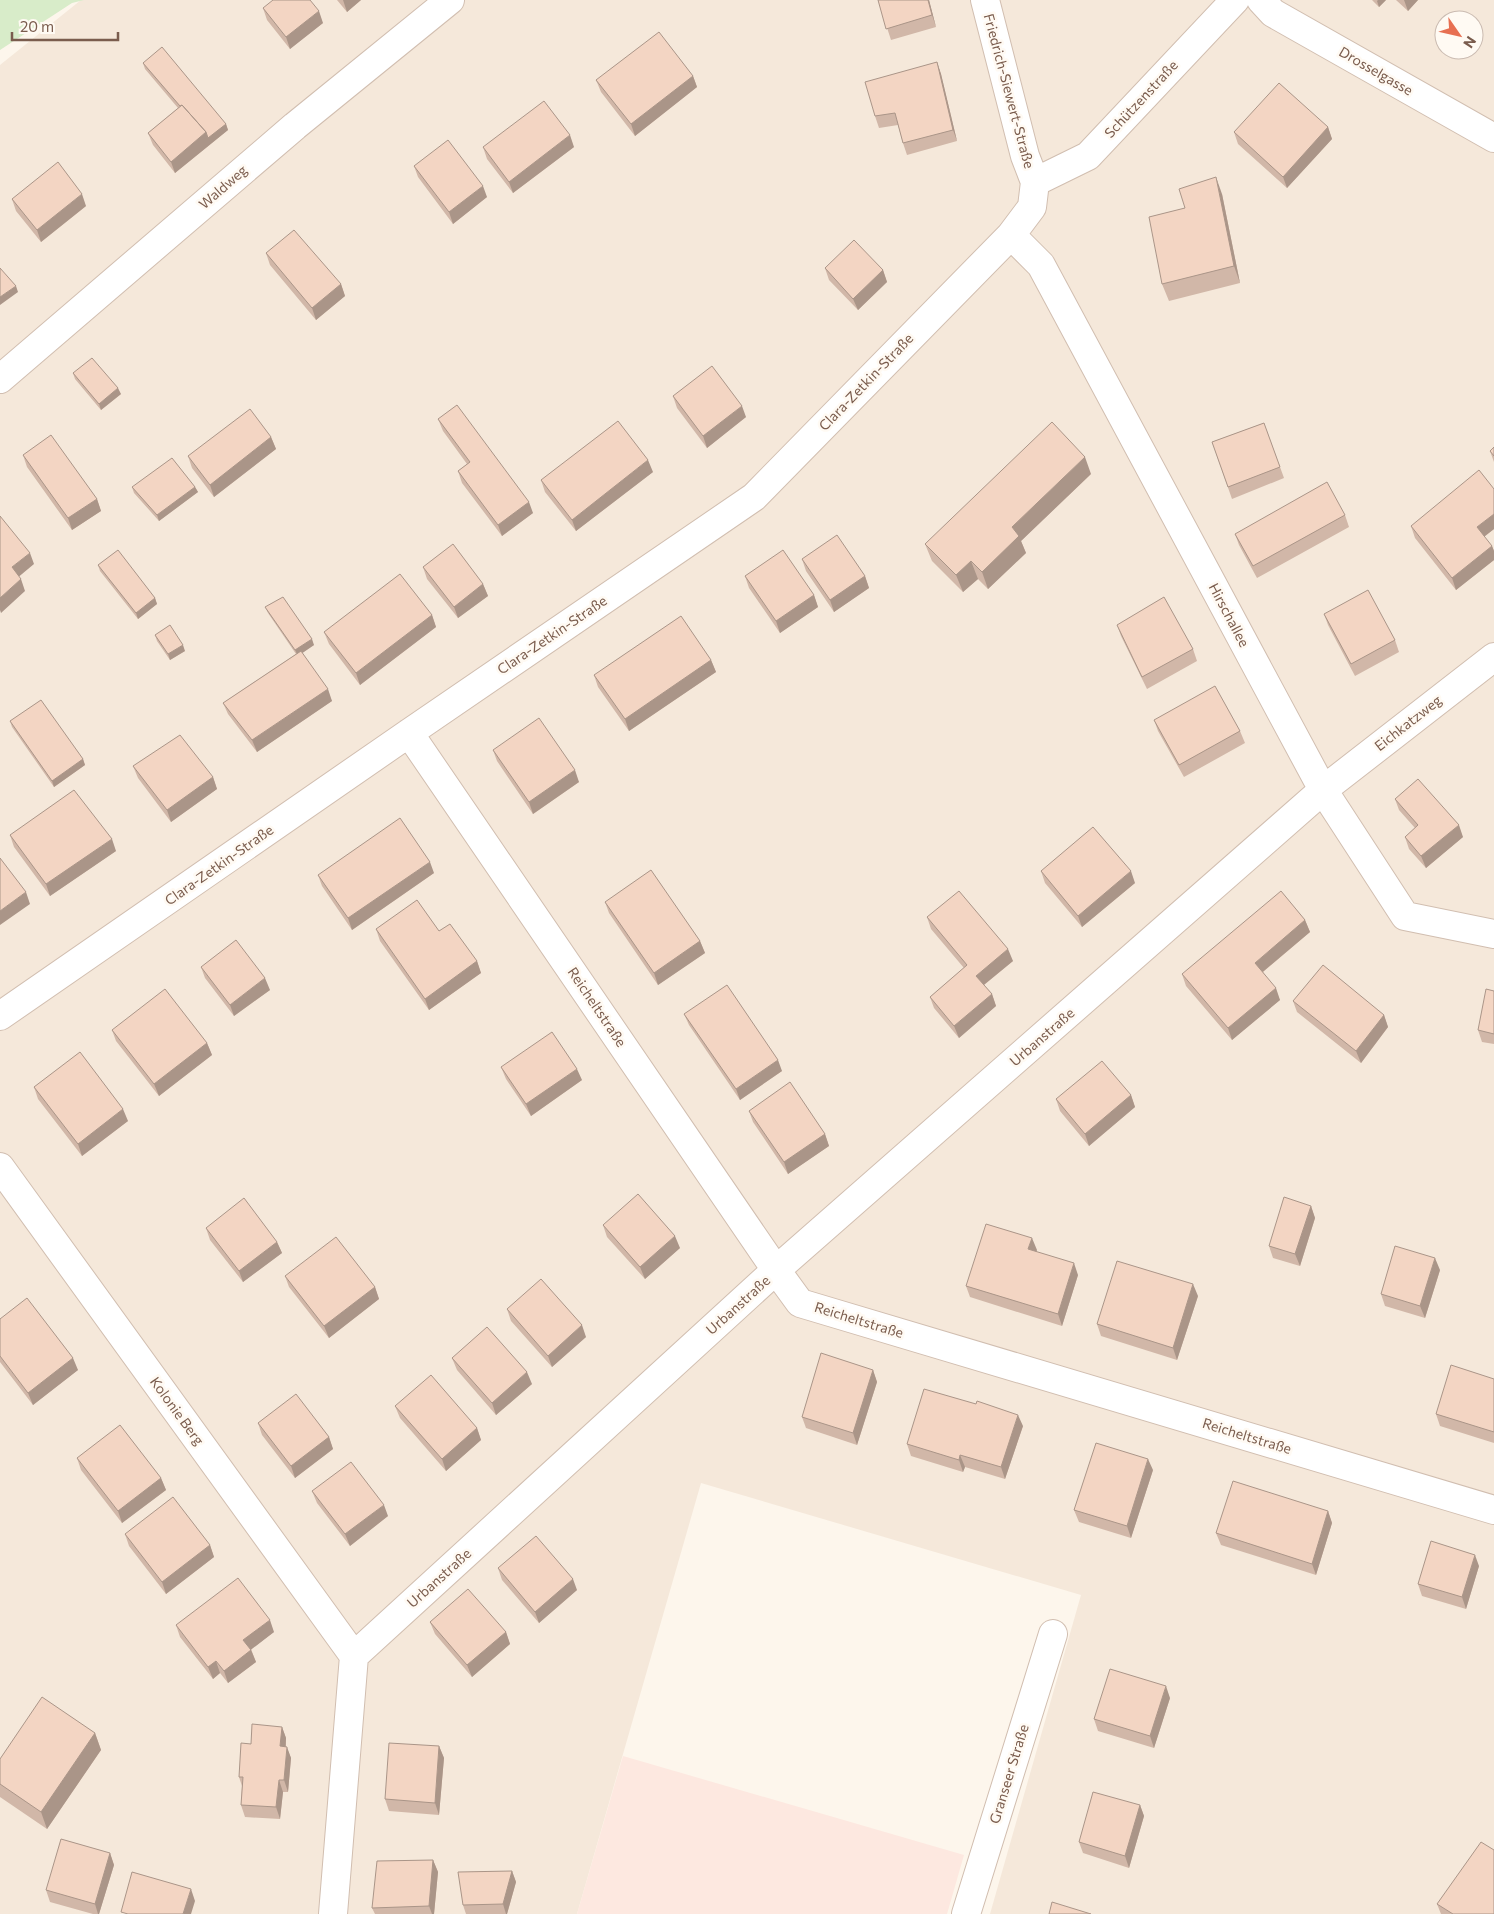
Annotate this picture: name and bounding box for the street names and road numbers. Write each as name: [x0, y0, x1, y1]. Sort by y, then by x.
street label: Friedrich-Siewert-Straße: [981, 12, 1038, 170]
street label: Drosselgasse: [1336, 43, 1416, 99]
street label: Schützenstraße: [1100, 56, 1181, 141]
street label: Waldweg: [195, 161, 251, 212]
street label: Clara-Zetkin-Straße: [815, 330, 916, 434]
street label: Hirschallee: [1206, 580, 1253, 650]
street label: Clara-Zetkin-Straße: [494, 592, 610, 678]
street label: Eichkatzweg: [1371, 691, 1445, 754]
street label: Clara-Zetkin-Straße: [161, 821, 276, 908]
street label: Reicheltstraße: [565, 964, 630, 1050]
street label: Urbanstraße: [1006, 1004, 1078, 1069]
street label: Urbanstraße: [702, 1271, 773, 1338]
street label: Reicheltstraße: [813, 1298, 906, 1341]
street label: Kolonie Berg: [147, 1373, 208, 1449]
street label: Reicheltstraße: [1201, 1414, 1294, 1457]
street label: Urbanstraße: [403, 1544, 474, 1611]
street label: Granseer Straße: [985, 1722, 1032, 1826]

